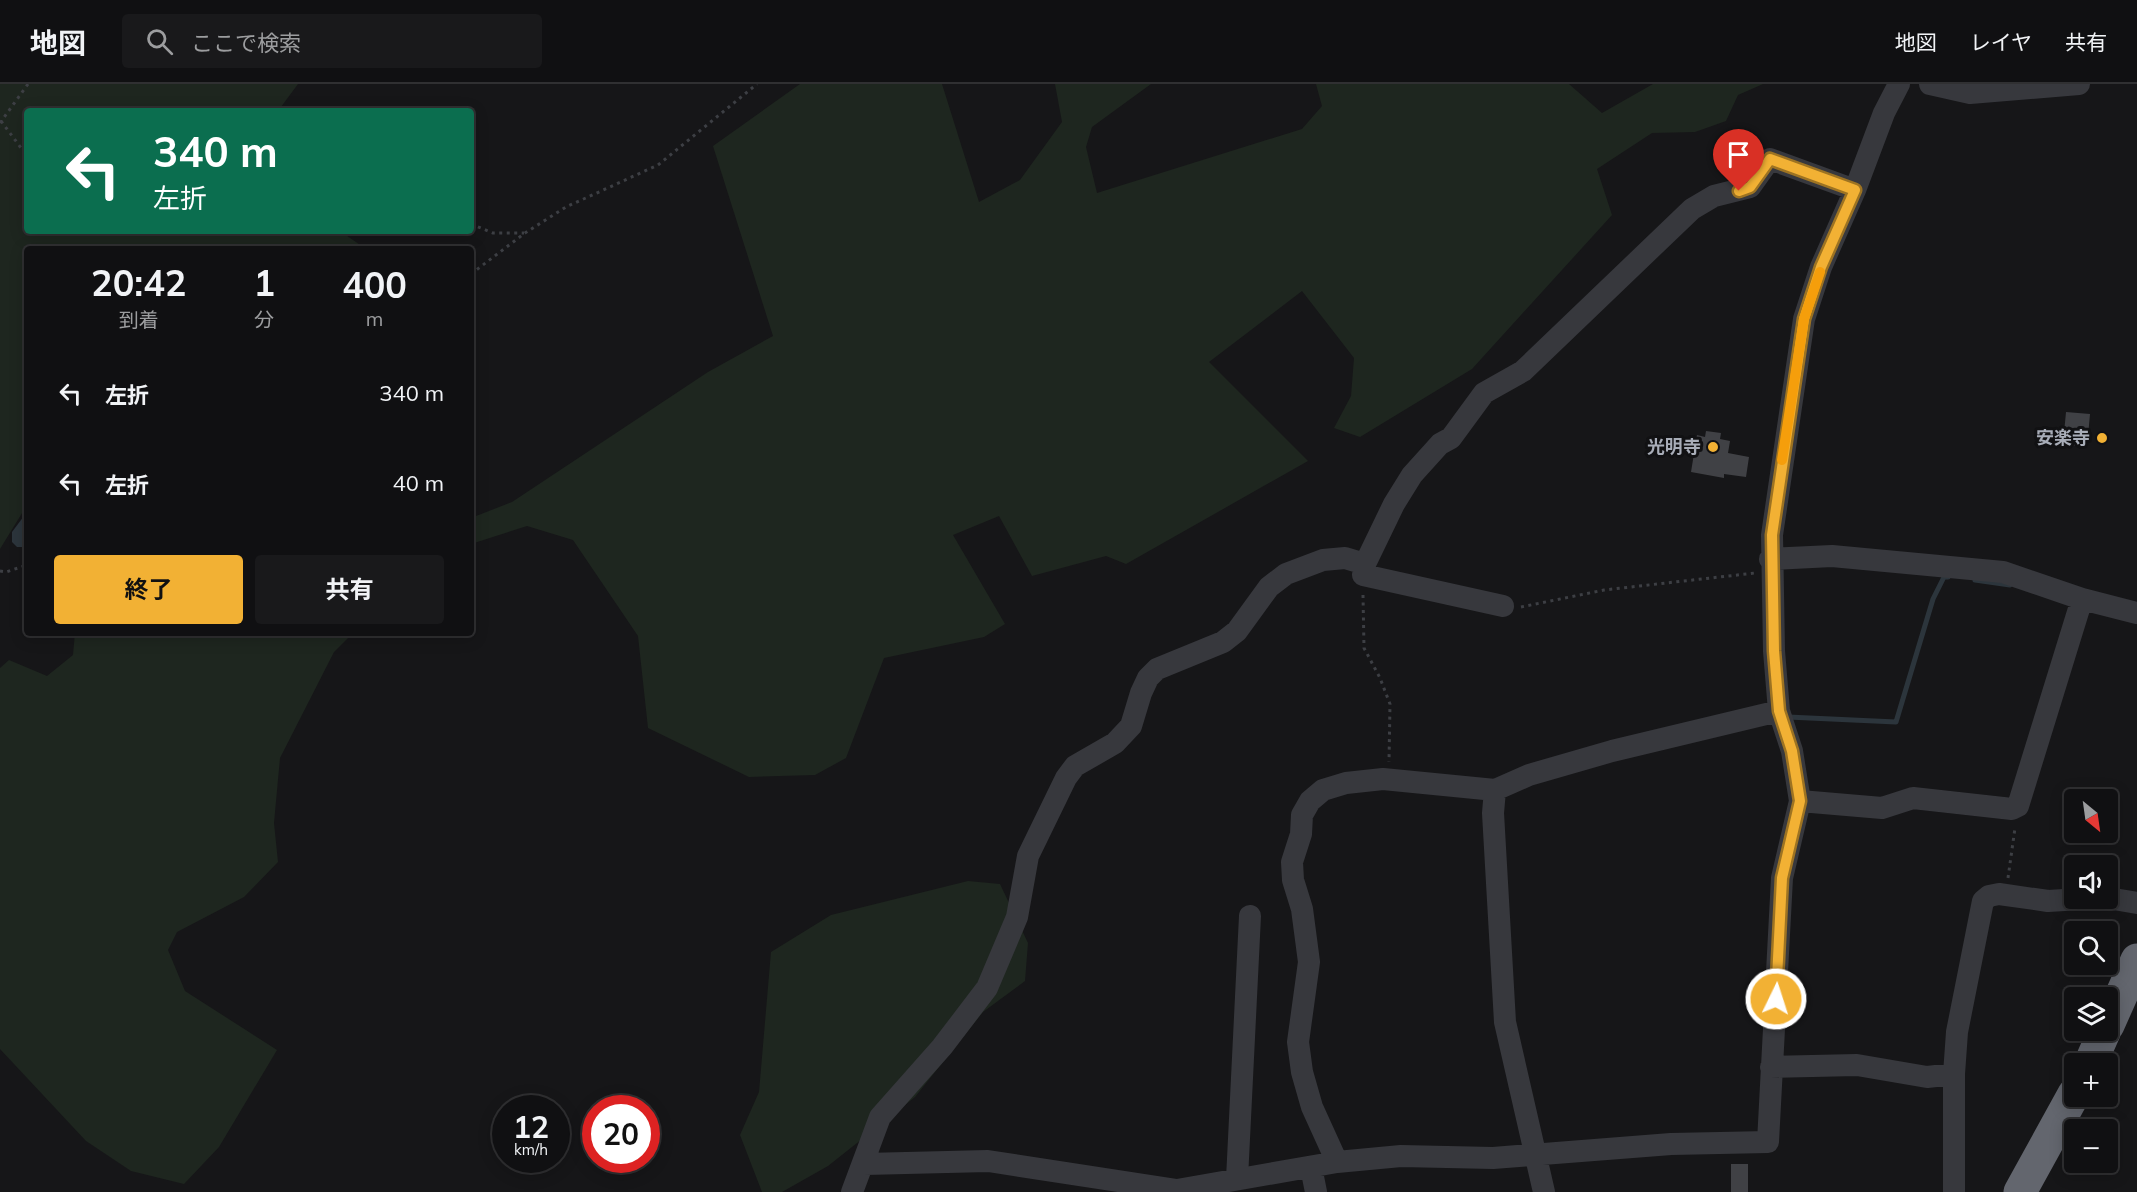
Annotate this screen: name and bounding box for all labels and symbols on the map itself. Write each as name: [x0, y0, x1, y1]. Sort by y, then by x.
pin: [1713, 129, 1764, 191]
place label: 安楽寺: [2036, 426, 2090, 449]
marker: 安楽寺: [2095, 431, 2109, 445]
place label: 光明寺: [1647, 435, 1701, 458]
marker: 光明寺: [1706, 440, 1720, 454]
north arrow: [2064, 789, 2118, 843]
position arrow: [1744, 967, 1808, 1031]
speed limit sign: 20: [582, 1095, 660, 1173]

